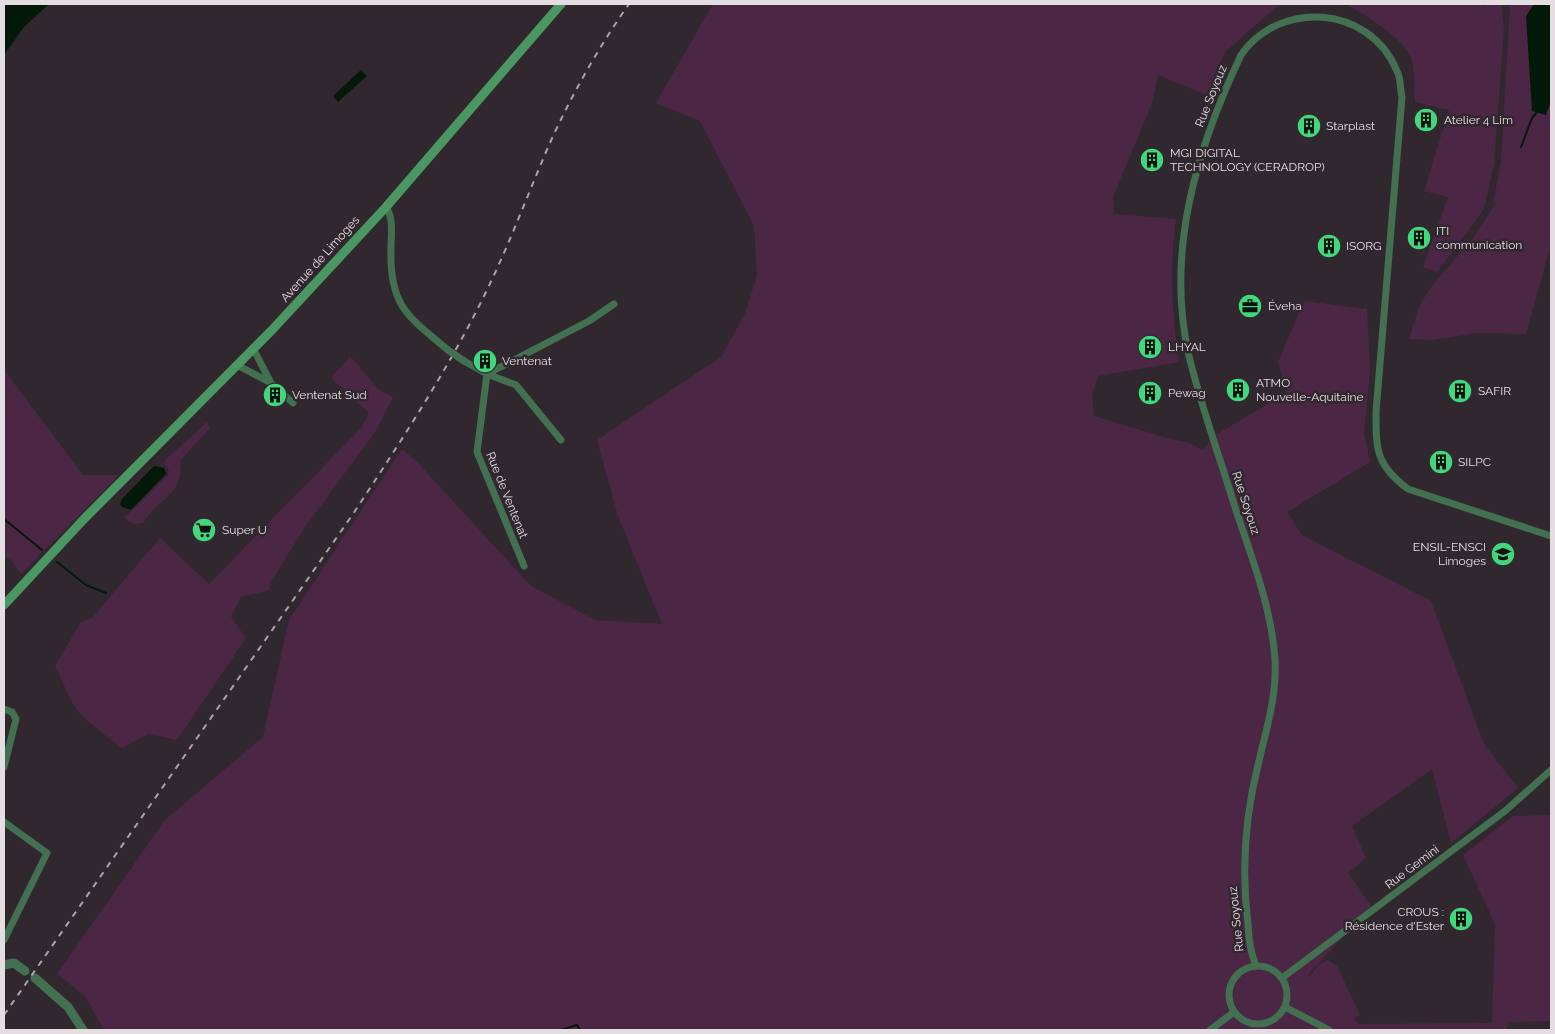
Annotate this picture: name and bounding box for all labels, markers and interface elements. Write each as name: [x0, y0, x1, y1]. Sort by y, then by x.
street label: Rue Soyouz: [1192, 63, 1230, 129]
building icon: Atelier 4 Lim: [1413, 107, 1439, 133]
building icon: Starplast: [1296, 113, 1322, 139]
place label: Atelier 4 Lim: [1444, 113, 1513, 127]
place label: Starplast: [1326, 119, 1375, 133]
place label: MGI DIGITAL TECHNOLOGY (CERADROP): [1170, 146, 1325, 174]
building icon: MGI DIGITAL TECHNOLOGY (CERADROP): [1139, 147, 1165, 173]
street label: Avenue de Limoges: [278, 213, 362, 305]
place label: ITI communication: [1436, 224, 1522, 252]
building icon: ITI communication: [1406, 225, 1432, 251]
building icon: ISORG: [1316, 233, 1342, 259]
place label: ISORG: [1346, 239, 1382, 253]
office icon: Éveha: [1237, 293, 1263, 319]
place label: Éveha: [1268, 299, 1302, 313]
building icon: LHYAL: [1137, 334, 1163, 360]
place label: LHYAL: [1168, 340, 1206, 354]
building icon: Ventenat: [472, 348, 498, 374]
place label: Ventenat: [502, 354, 552, 368]
place label: ATMO Nouvelle-Aquitaine: [1256, 376, 1364, 404]
building icon: ATMO Nouvelle-Aquitaine: [1225, 377, 1251, 403]
building icon: SAFIR: [1447, 378, 1473, 404]
building icon: Pewag: [1137, 380, 1163, 406]
building icon: Ventenat Sud: [262, 382, 288, 408]
place label: SAFIR: [1478, 384, 1511, 398]
place label: Pewag: [1168, 386, 1206, 400]
place label: Ventenat Sud: [292, 388, 367, 402]
building icon: SILPC: [1428, 449, 1454, 475]
street label: Rue de Ventenat: [483, 450, 531, 540]
place label: SILPC: [1458, 455, 1491, 469]
street label: Rue Soyouz: [1229, 470, 1263, 536]
supermarket icon: Super U: [191, 517, 217, 543]
place label: Super U: [222, 523, 267, 537]
place label: ENSIL-ENSCI Limoges: [1413, 540, 1486, 568]
school or university icon: ENSIL-ENSCI Limoges: [1490, 541, 1516, 567]
street label: Rue Gemini: [1382, 842, 1442, 892]
street label: Rue Soyouz: [1226, 886, 1246, 952]
place label: CROUS : Résidence d'Ester: [1345, 905, 1445, 933]
building icon: CROUS : Résidence d'Ester: [1448, 906, 1474, 932]

